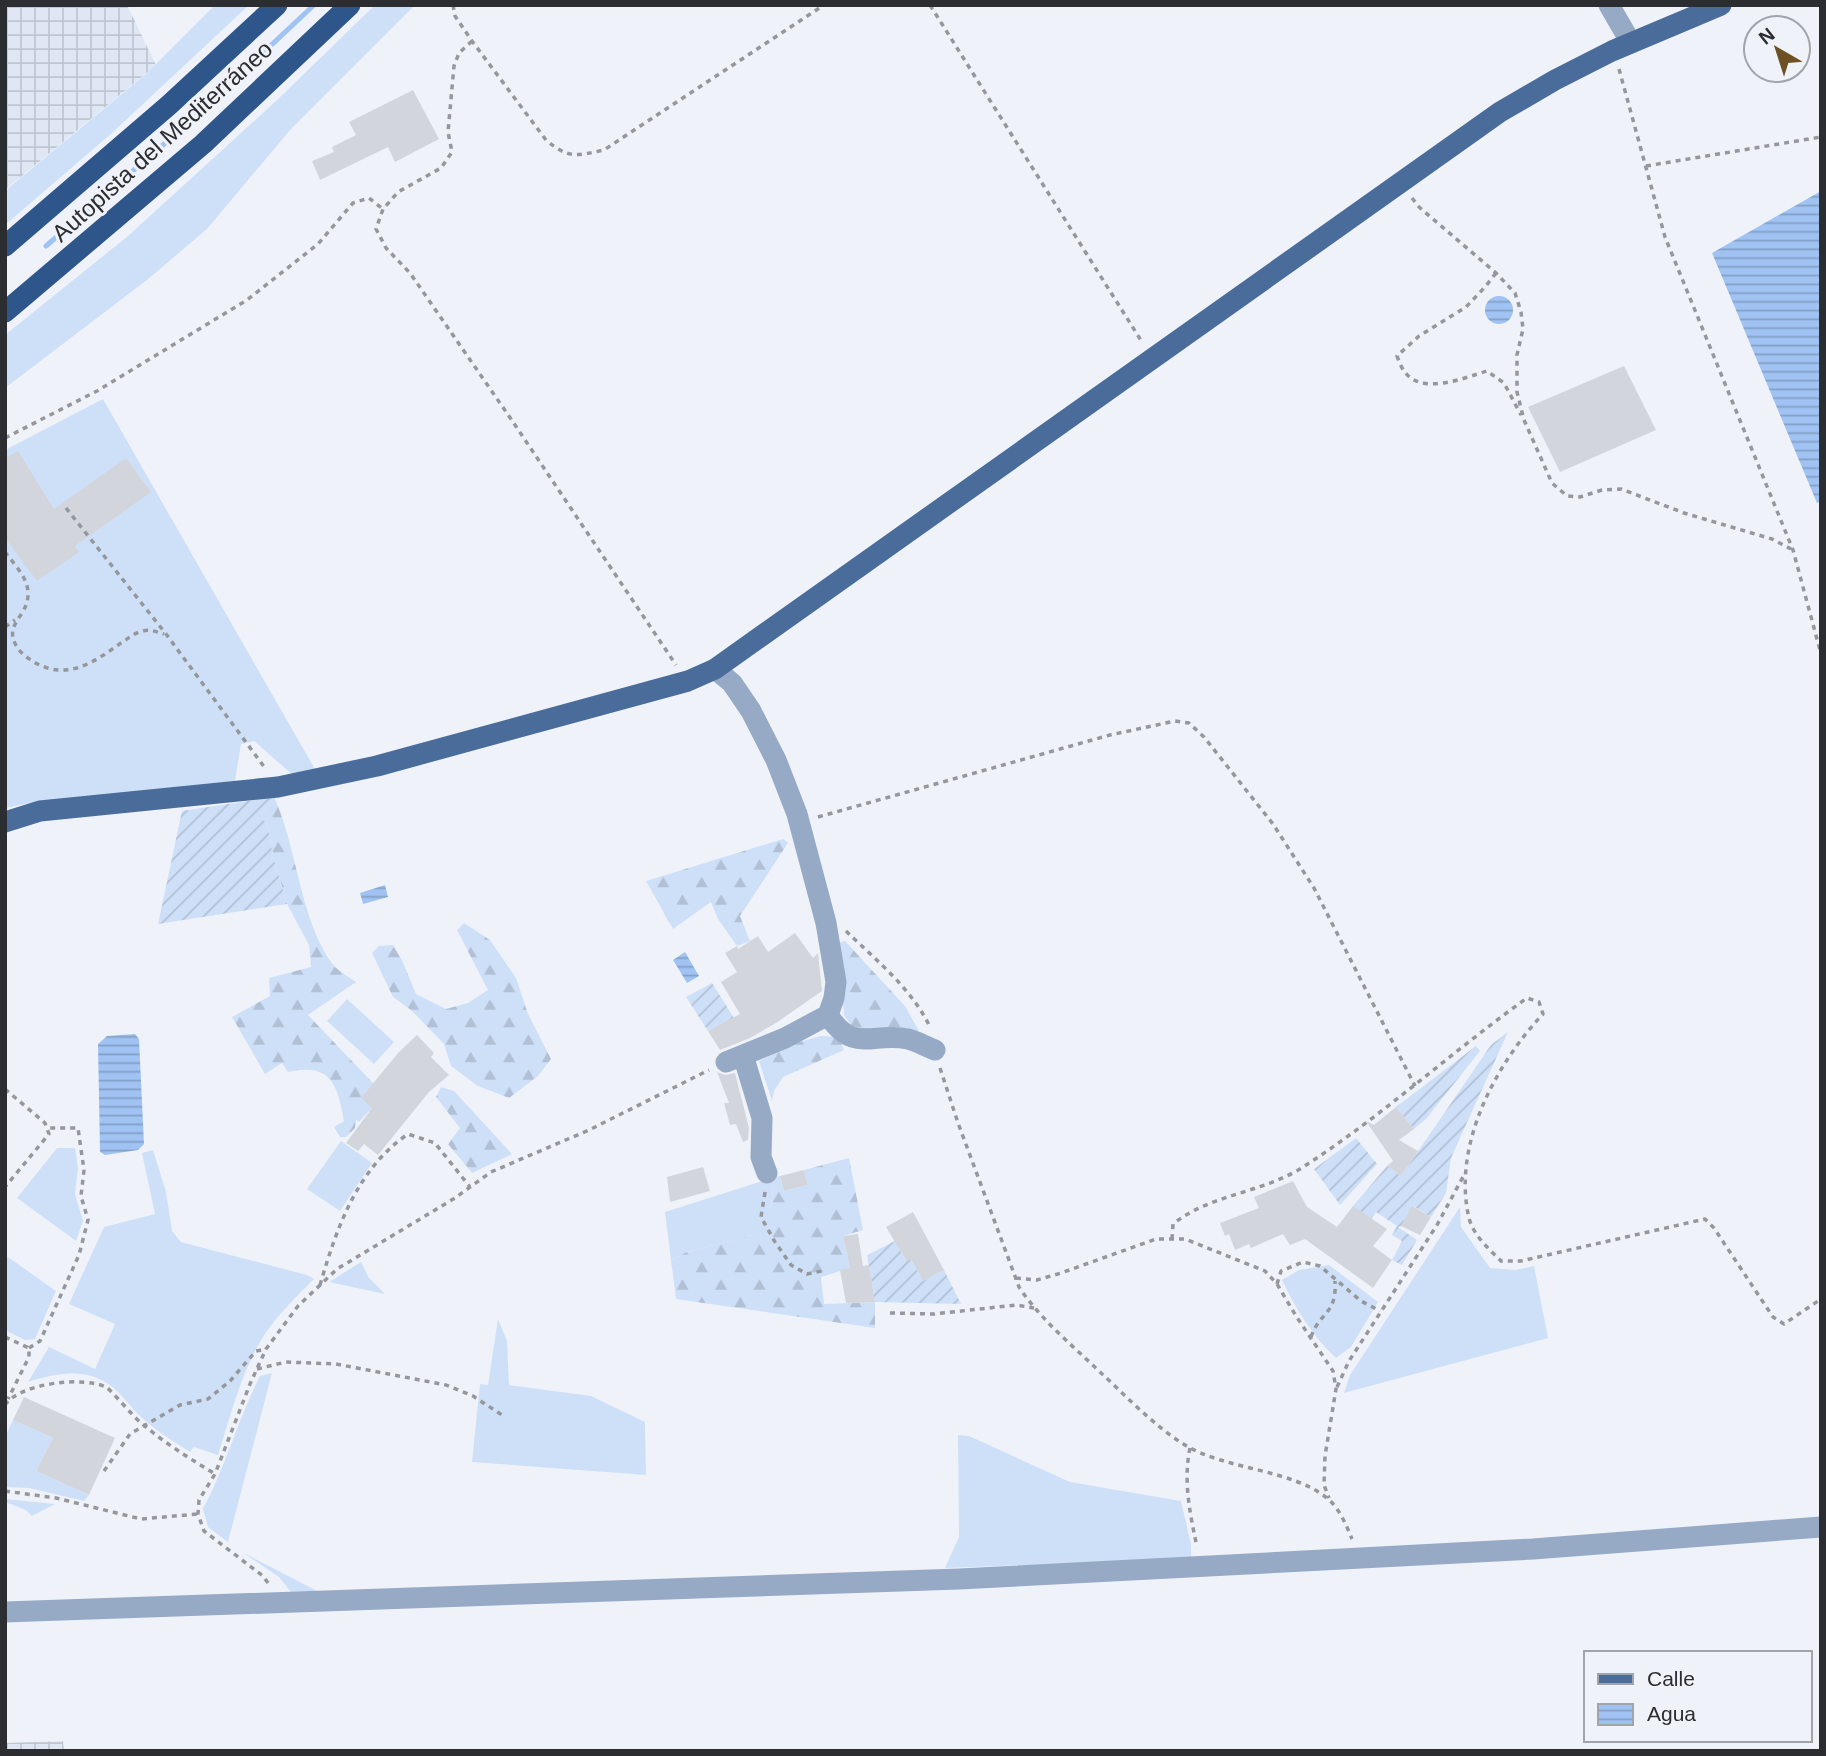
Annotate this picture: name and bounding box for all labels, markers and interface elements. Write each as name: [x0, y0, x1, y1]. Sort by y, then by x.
north arrow: [1742, 14, 1812, 84]
text: N: [1755, 24, 1779, 49]
street label: Autopista del Mediterráneo: [46, 35, 278, 247]
legend: [1584, 1651, 1812, 1742]
text: Calle: [1647, 1667, 1695, 1690]
text: Agua: [1647, 1702, 1696, 1725]

